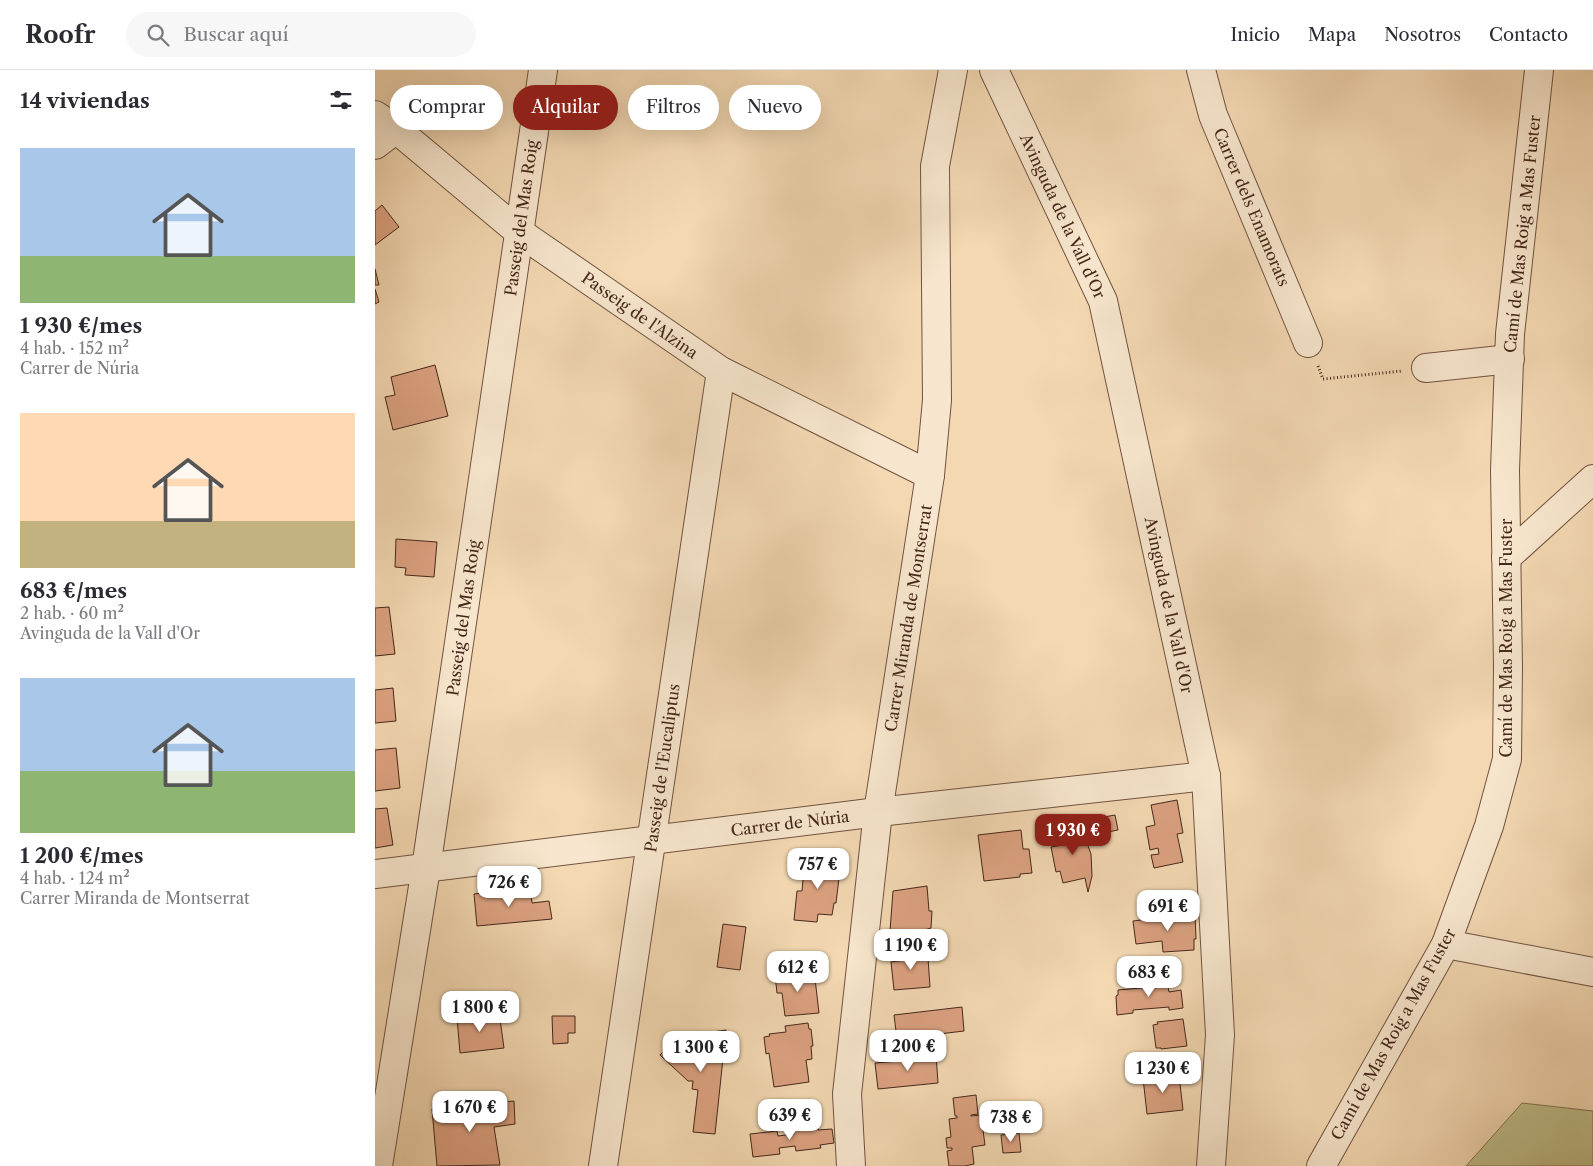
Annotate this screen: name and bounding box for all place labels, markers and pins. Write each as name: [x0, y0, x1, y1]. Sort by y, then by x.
pin: 1 930 €: [1027, 814, 1119, 856]
pin: 757 €: [783, 848, 853, 890]
pin: 726 €: [474, 866, 544, 908]
pin: 691 €: [1133, 890, 1203, 932]
pin: 1 190 €: [865, 928, 957, 971]
pin: 612 €: [763, 950, 833, 993]
pin: 683 €: [1114, 956, 1184, 998]
pin: 1 800 €: [434, 990, 526, 1033]
pin: 1 300 €: [655, 1030, 747, 1073]
pin: 1 200 €: [862, 1030, 954, 1072]
pin: 1 230 €: [1117, 1052, 1209, 1094]
pin: 1 670 €: [424, 1090, 516, 1133]
pin: 639 €: [755, 1098, 825, 1141]
pin: 738 €: [976, 1100, 1046, 1143]

